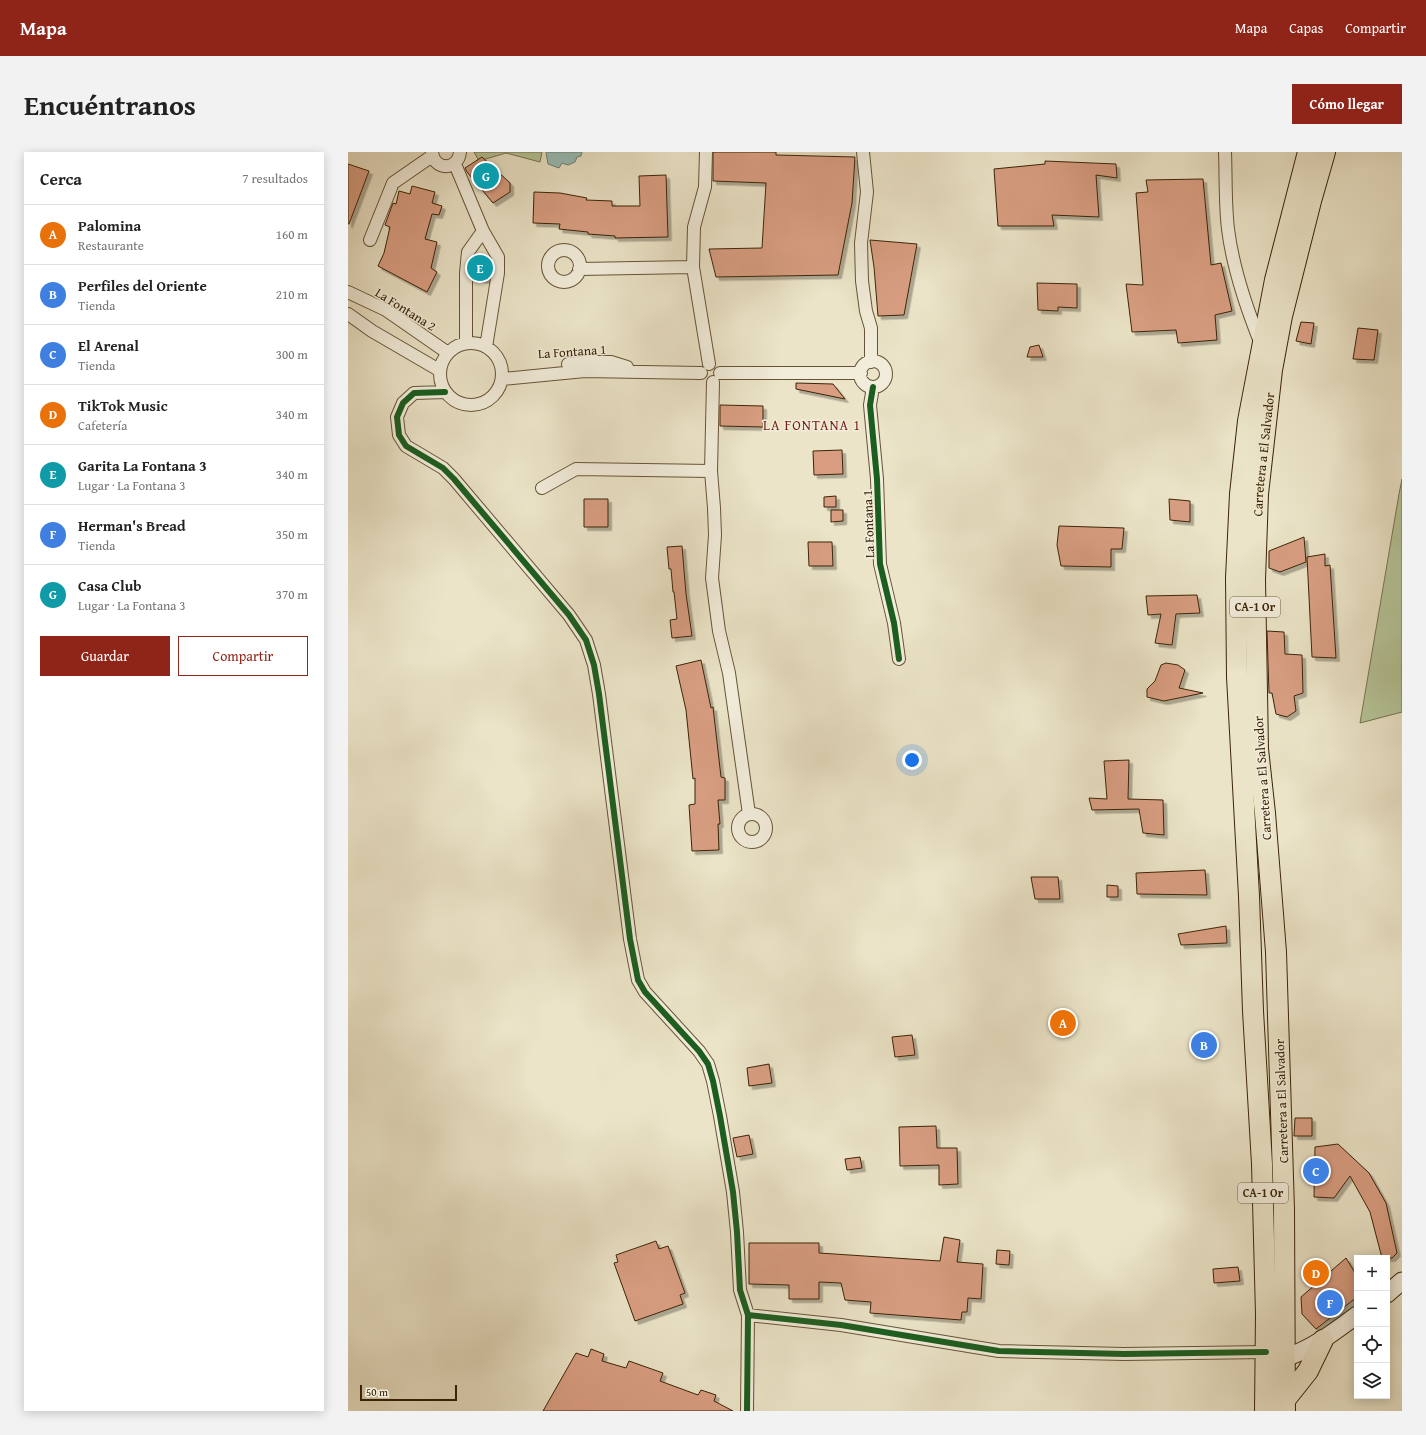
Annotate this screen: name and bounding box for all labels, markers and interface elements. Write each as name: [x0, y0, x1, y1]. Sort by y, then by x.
text: Mapa: [20, 14, 67, 42]
text: Mapa: [1235, 18, 1267, 38]
text: Capas: [1289, 18, 1323, 38]
text: Compartir: [1345, 18, 1406, 38]
text: Encuéntranos: [24, 84, 196, 125]
button: Cómo llegar: [1292, 84, 1402, 124]
pin: G: [473, 161, 499, 191]
text: Cerca: [40, 166, 82, 191]
text: 7 resultados: [242, 169, 308, 188]
text: Palomina: [78, 215, 141, 236]
text: A: [49, 225, 57, 244]
text: 160 m: [276, 225, 308, 244]
text: Restaurante: [78, 236, 144, 255]
pin: E: [467, 253, 493, 283]
text: Perfiles del Oriente: [78, 275, 207, 296]
street label: La Fontana 2: [372, 283, 440, 336]
text: B: [49, 285, 57, 304]
text: 210 m: [276, 285, 308, 304]
text: Tienda: [78, 296, 115, 315]
text: El Arenal: [78, 335, 139, 356]
street label: La Fontana 1: [537, 340, 607, 363]
text: C: [49, 345, 57, 364]
text: 300 m: [276, 345, 308, 364]
text: Tienda: [78, 356, 115, 375]
street label: Carretera a El Salvador: [1248, 391, 1279, 517]
text: TikTok Music: [78, 395, 168, 416]
text: D: [49, 405, 57, 424]
text: 340 m: [276, 405, 308, 424]
district label: LA FONTANA 1: [763, 415, 861, 435]
text: Cafetería: [78, 416, 127, 435]
text: Garita La Fontana 3: [78, 455, 207, 476]
text: E: [50, 465, 56, 484]
text: 340 m: [276, 465, 308, 484]
text: Lugar · La Fontana 3: [78, 476, 186, 495]
street label: La Fontana 1: [858, 489, 879, 559]
text: Herman's Bread: [78, 515, 186, 536]
text: F: [50, 525, 56, 544]
text: 350 m: [276, 525, 308, 544]
text: Tienda: [78, 536, 115, 555]
text: Casa Club: [78, 575, 142, 596]
text: G: [49, 585, 57, 604]
text: 370 m: [276, 585, 308, 604]
text: Lugar · La Fontana 3: [78, 596, 186, 615]
road number: CA-1 Or: [1230, 597, 1280, 617]
button: Guardar: [40, 636, 170, 676]
button: Compartir: [178, 636, 308, 676]
street label: Carretera a El Salvador: [1249, 715, 1276, 841]
your location: [902, 750, 922, 770]
pin: A: [1050, 1008, 1076, 1038]
pin: B: [1191, 1030, 1217, 1060]
street label: Carretera a El Salvador: [1270, 1038, 1293, 1163]
pin: C: [1303, 1156, 1329, 1186]
road number: CA-1 Or: [1238, 1183, 1288, 1203]
map controls: [1354, 1255, 1390, 1399]
button: +: [1354, 1255, 1390, 1291]
pin: D: [1303, 1258, 1329, 1288]
pin: F: [1317, 1288, 1343, 1318]
button: −: [1354, 1291, 1390, 1327]
button: locate: [1354, 1327, 1390, 1363]
button: layers: [1354, 1363, 1390, 1399]
scale bar: [360, 1383, 457, 1402]
text: 50 m: [366, 1384, 388, 1400]

